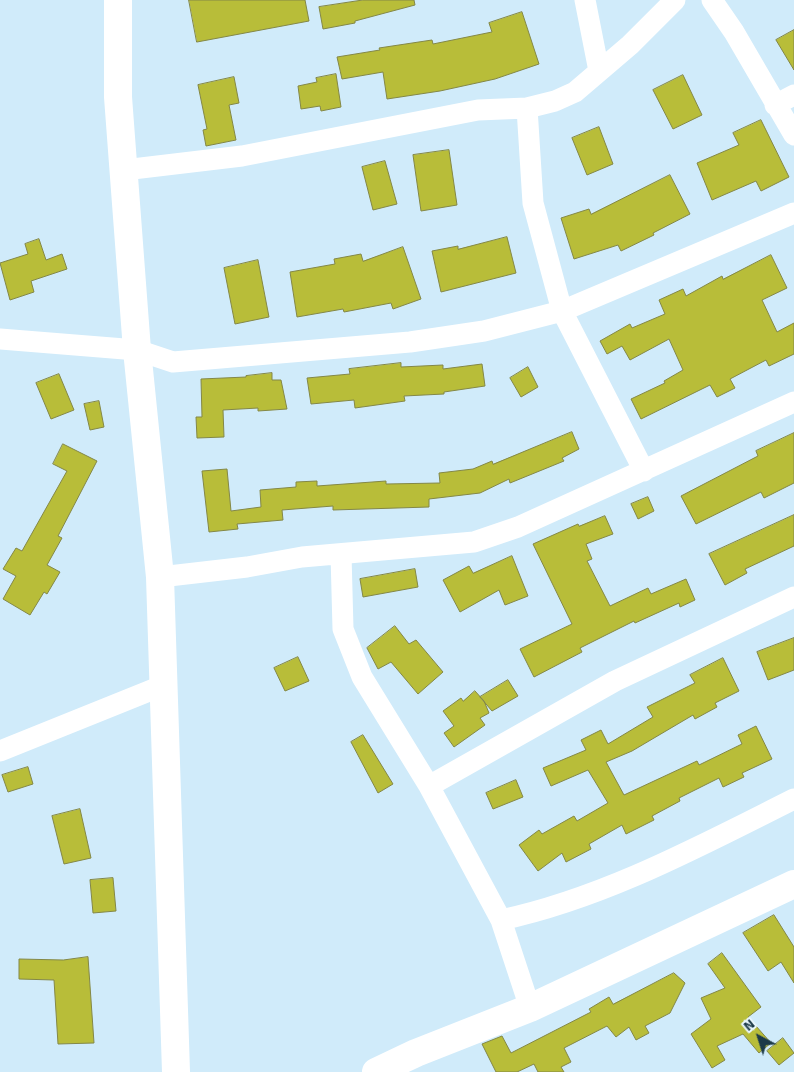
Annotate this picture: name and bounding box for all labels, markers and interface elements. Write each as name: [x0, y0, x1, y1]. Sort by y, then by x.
north arrow: [734, 1012, 784, 1062]
text: N: [740, 1015, 758, 1035]

